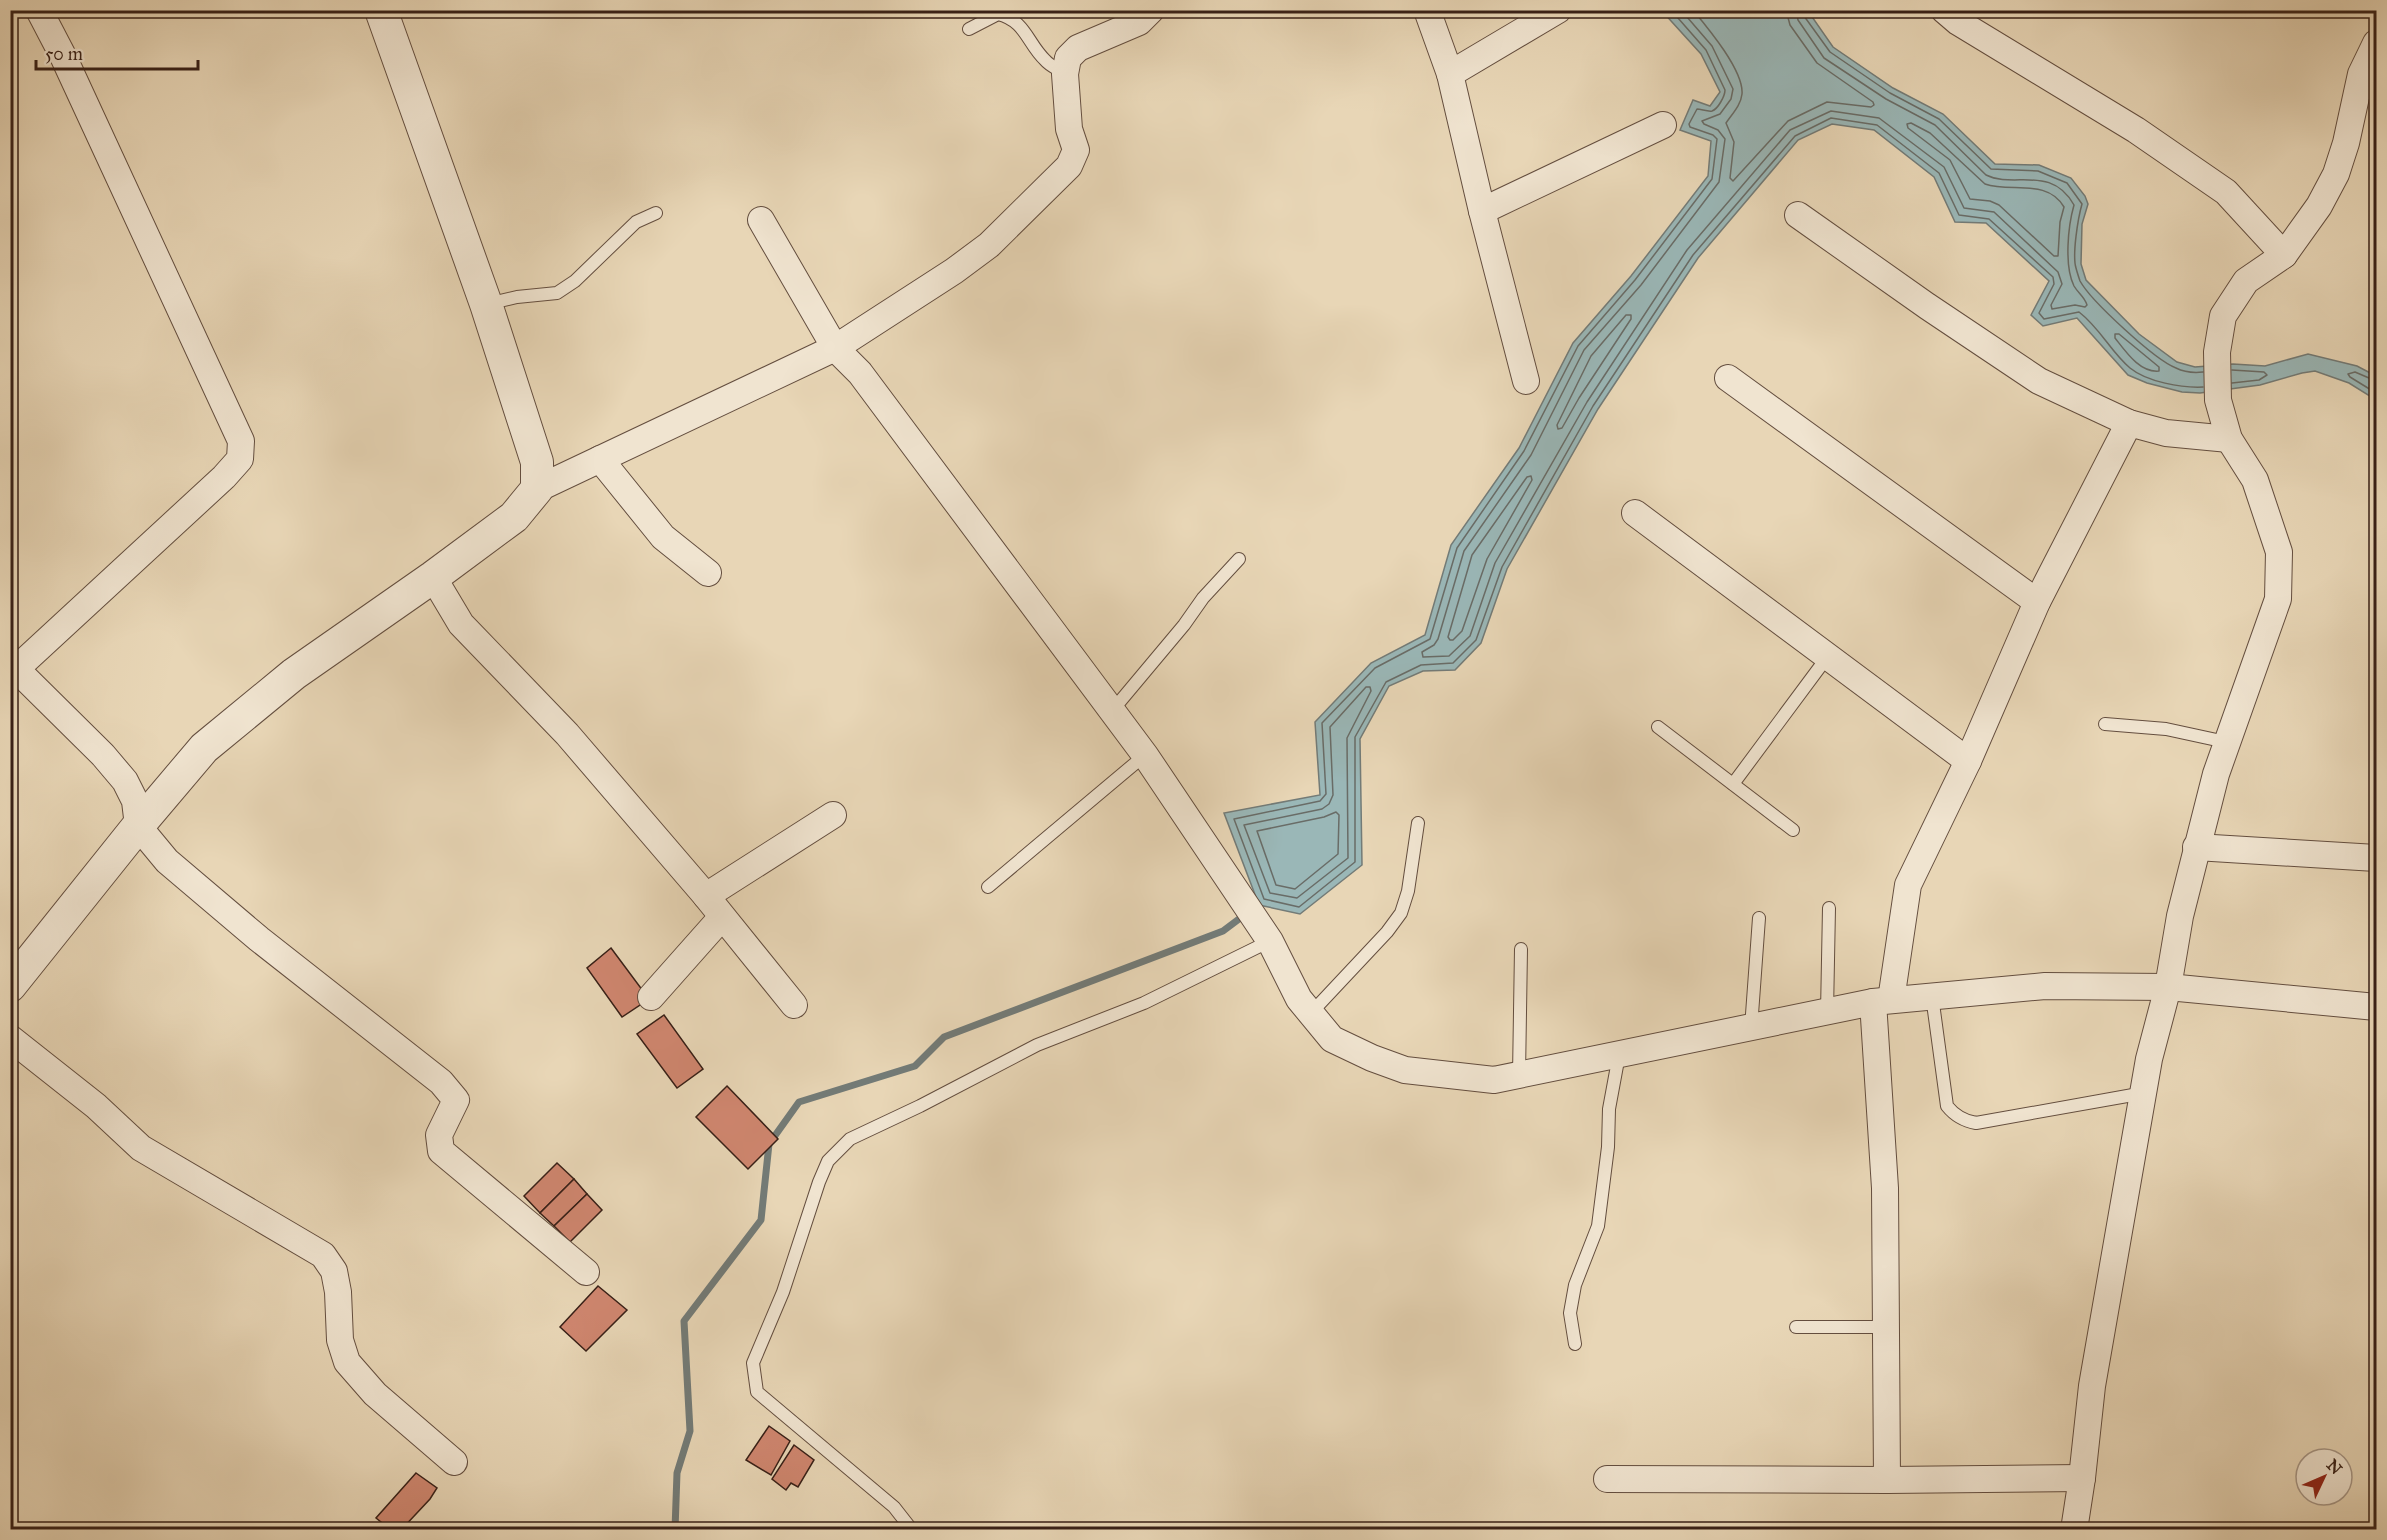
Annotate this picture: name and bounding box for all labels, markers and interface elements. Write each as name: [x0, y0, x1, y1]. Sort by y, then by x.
scale bar: [36, 33, 198, 71]
text: 50 m: [45, 43, 83, 65]
north arrow: [2294, 1447, 2354, 1507]
text: N: [2323, 1455, 2346, 1479]

